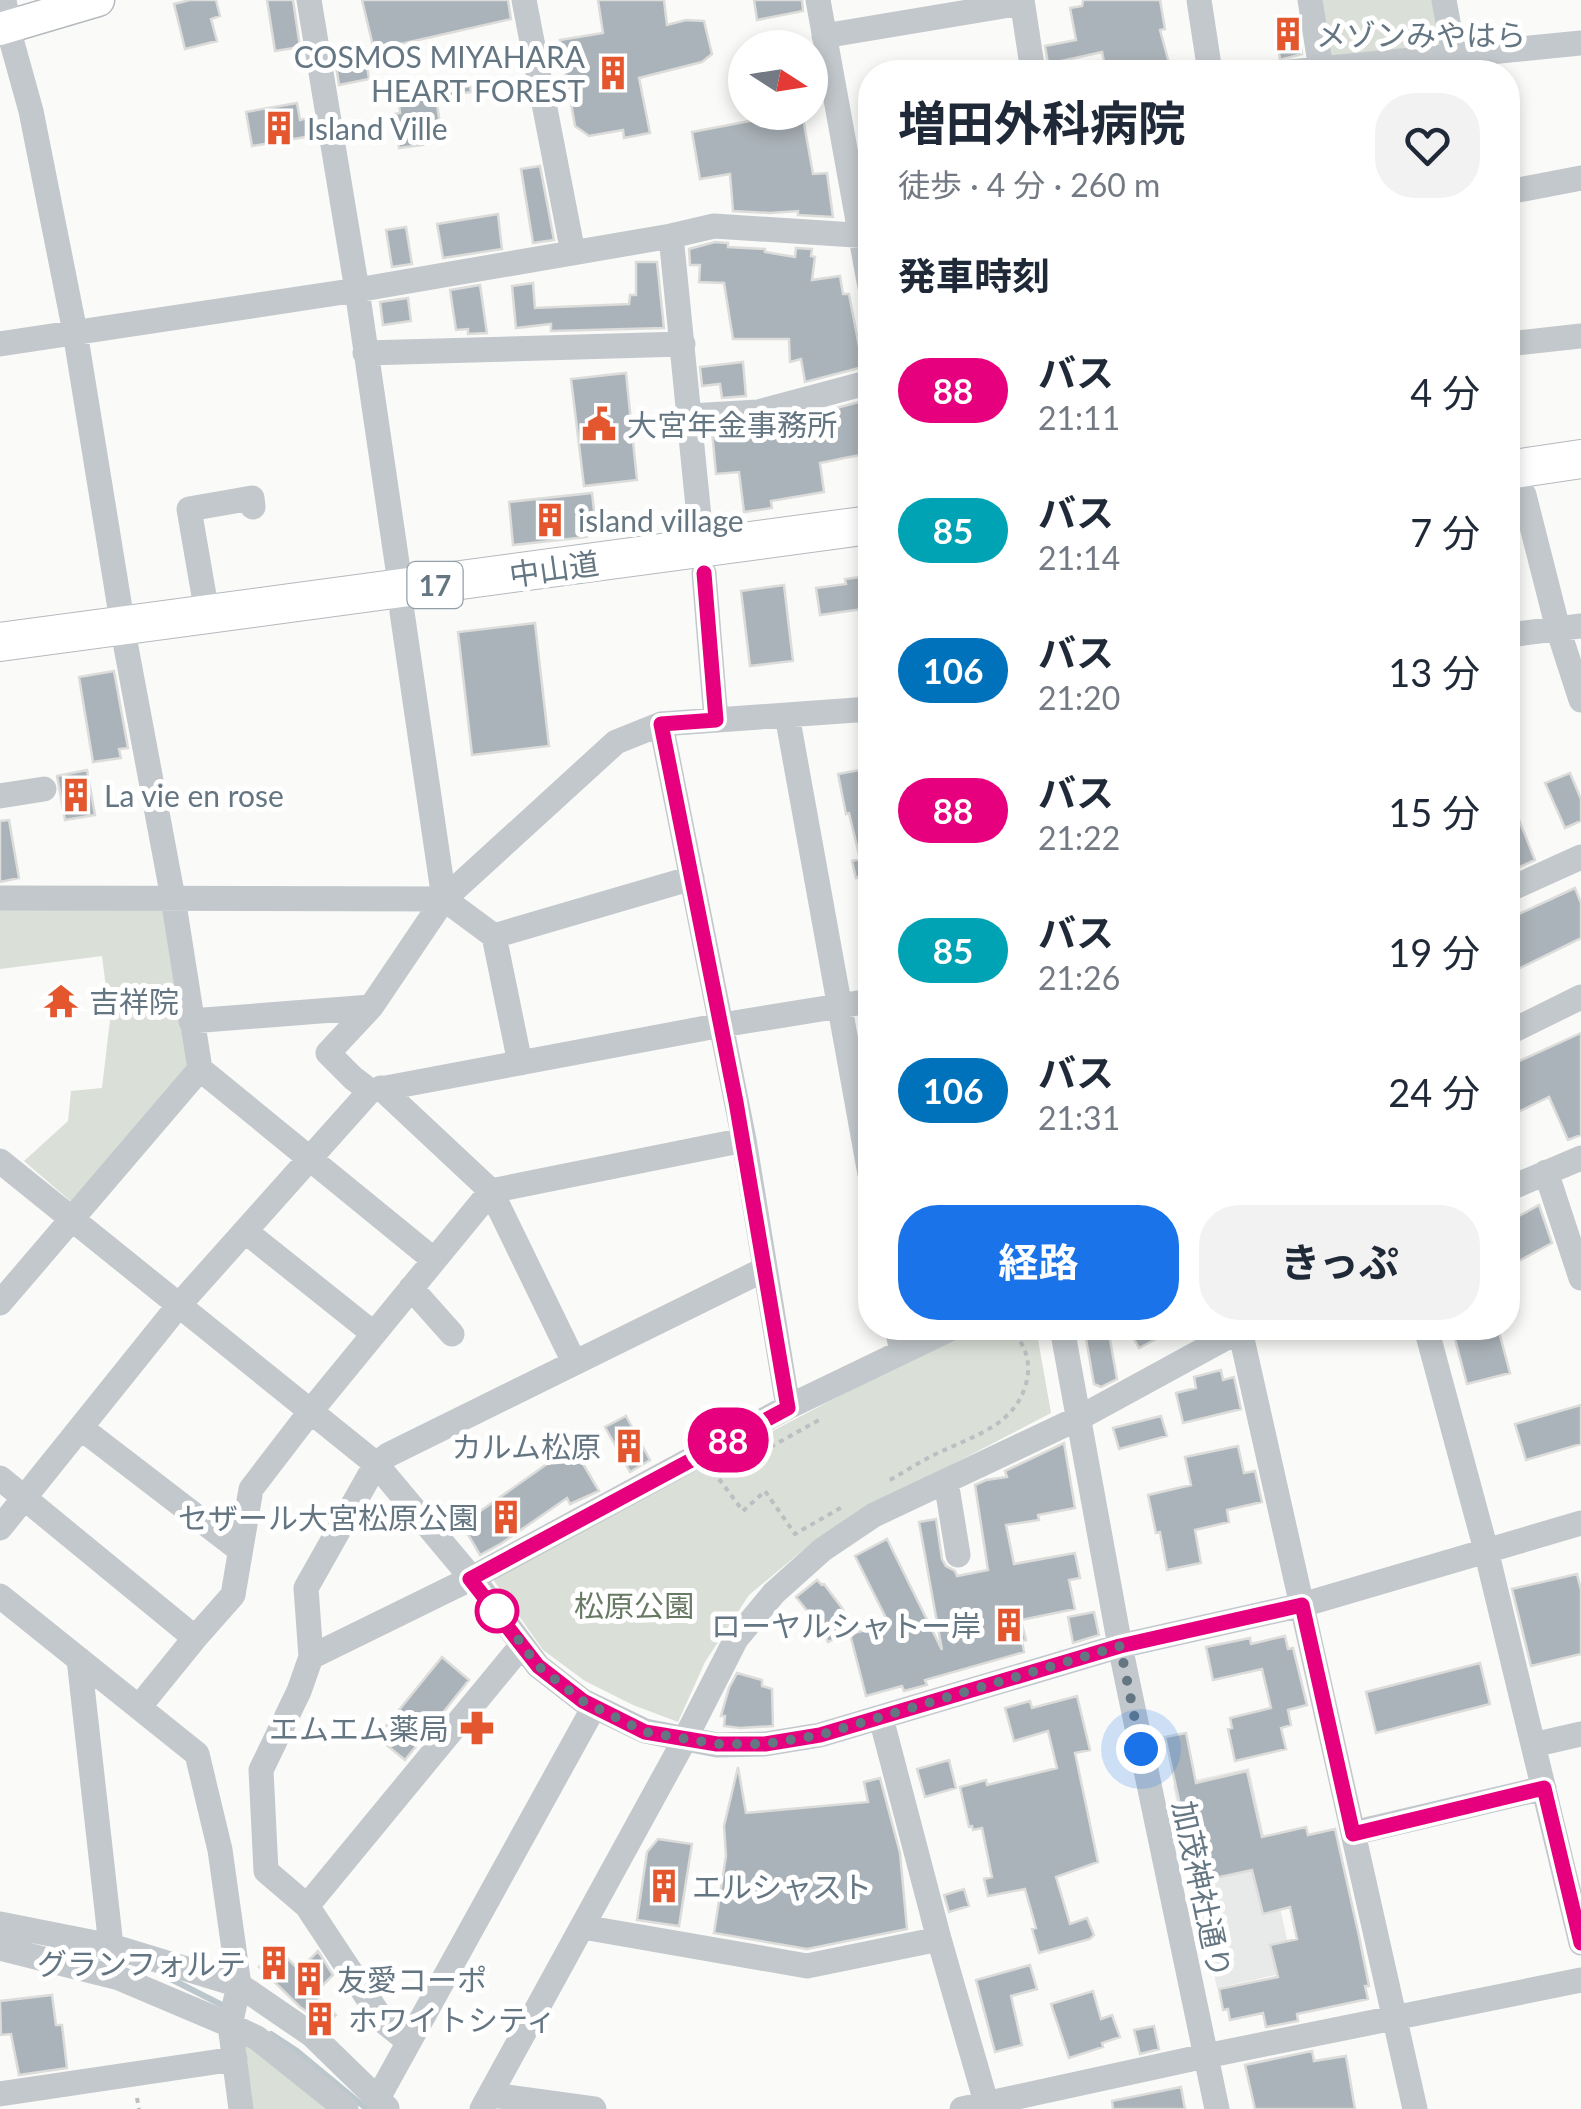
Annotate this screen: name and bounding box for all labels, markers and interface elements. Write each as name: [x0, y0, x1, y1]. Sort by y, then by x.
building icon: メゾンみやはら: [1269, 15, 1307, 53]
place label: メゾンみやはら: [1316, 16, 1526, 52]
north arrow: [728, 30, 828, 130]
map controls: [728, 30, 828, 130]
place label: COSMOS MIYAHARA HEART FOREST: [294, 38, 586, 108]
building icon: COSMOS MIYAHARA HEART FOREST: [594, 54, 632, 92]
button: heart: [1375, 93, 1480, 198]
text: 増田外科病院: [898, 94, 1186, 151]
building icon: Island Ville: [260, 109, 298, 147]
place label: Island Ville: [307, 110, 448, 146]
text: 徒歩 · 4 分 · 260 m: [898, 165, 1160, 204]
text: 発車時刻: [898, 252, 1050, 298]
text: バス: [1038, 349, 1114, 395]
text: 88: [933, 369, 973, 411]
text: 4 分: [1410, 369, 1480, 415]
text: 21:11: [1038, 398, 1120, 437]
public building icon: 大宮年金事務所: [580, 405, 618, 443]
place label: 大宮年金事務所: [627, 406, 837, 442]
text: バス: [1038, 489, 1114, 535]
building icon: island village: [531, 501, 569, 539]
place label: island village: [578, 502, 744, 538]
text: 85: [933, 509, 973, 551]
text: 7 分: [1410, 509, 1480, 555]
text: 21:14: [1038, 538, 1120, 577]
street label: 中山道: [507, 544, 601, 592]
road number: 17: [408, 562, 462, 608]
text: バス: [1038, 629, 1114, 675]
text: 106: [923, 649, 983, 691]
text: 13 分: [1388, 649, 1480, 695]
text: 21:20: [1038, 678, 1120, 717]
text: バス: [1038, 769, 1114, 815]
building icon: La vie en rose: [57, 776, 95, 814]
place label: La vie en rose: [104, 777, 284, 813]
text: 88: [933, 789, 973, 831]
text: 15 分: [1388, 789, 1480, 835]
text: 21:22: [1038, 818, 1120, 857]
text: バス: [1038, 909, 1114, 955]
text: 85: [933, 929, 973, 971]
text: 19 分: [1388, 929, 1480, 975]
text: 21:26: [1038, 958, 1120, 997]
temple icon: 吉祥院: [42, 982, 80, 1020]
place label: 吉祥院: [89, 983, 179, 1019]
text: バス: [1038, 1049, 1114, 1095]
text: 106: [923, 1069, 983, 1111]
text: 24 分: [1388, 1069, 1480, 1115]
text: 21:31: [1038, 1098, 1120, 1137]
button: 経路: [898, 1205, 1179, 1320]
button: きっぷ: [1199, 1205, 1480, 1320]
line badge: 88: [683, 1408, 773, 1472]
text: 88: [708, 1419, 748, 1461]
building icon: カルム松原: [610, 1427, 648, 1465]
place label: カルム松原: [452, 1428, 601, 1464]
building icon: セザール大宮松原公園: [487, 1498, 525, 1536]
place label: セザール大宮松原公園: [178, 1499, 478, 1535]
park label: 松原公園: [574, 1587, 694, 1623]
unlabelled marker: [476, 1590, 518, 1632]
building icon: ローヤルシャトー岸: [990, 1606, 1028, 1644]
place label: ローヤルシャトー岸: [711, 1607, 981, 1643]
pharmacy icon: エムエム薬局: [458, 1709, 496, 1747]
place label: エムエム薬局: [269, 1710, 449, 1746]
your location: [1116, 1724, 1166, 1774]
street label: 加茂神社通り: [1167, 1797, 1239, 1981]
building icon: エルシャスト: [645, 1867, 683, 1905]
place label: エルシャスト: [692, 1868, 872, 1904]
building icon: グランフォルテ: [255, 1944, 293, 1982]
place label: グランフォルテ: [37, 1945, 246, 1981]
building icon: 友愛コーポ: [290, 1960, 328, 1998]
place label: 友愛コーポ: [337, 1961, 487, 1997]
building icon: ホワイトシティ: [301, 2000, 339, 2038]
place label: ホワイトシティ: [348, 2001, 556, 2037]

